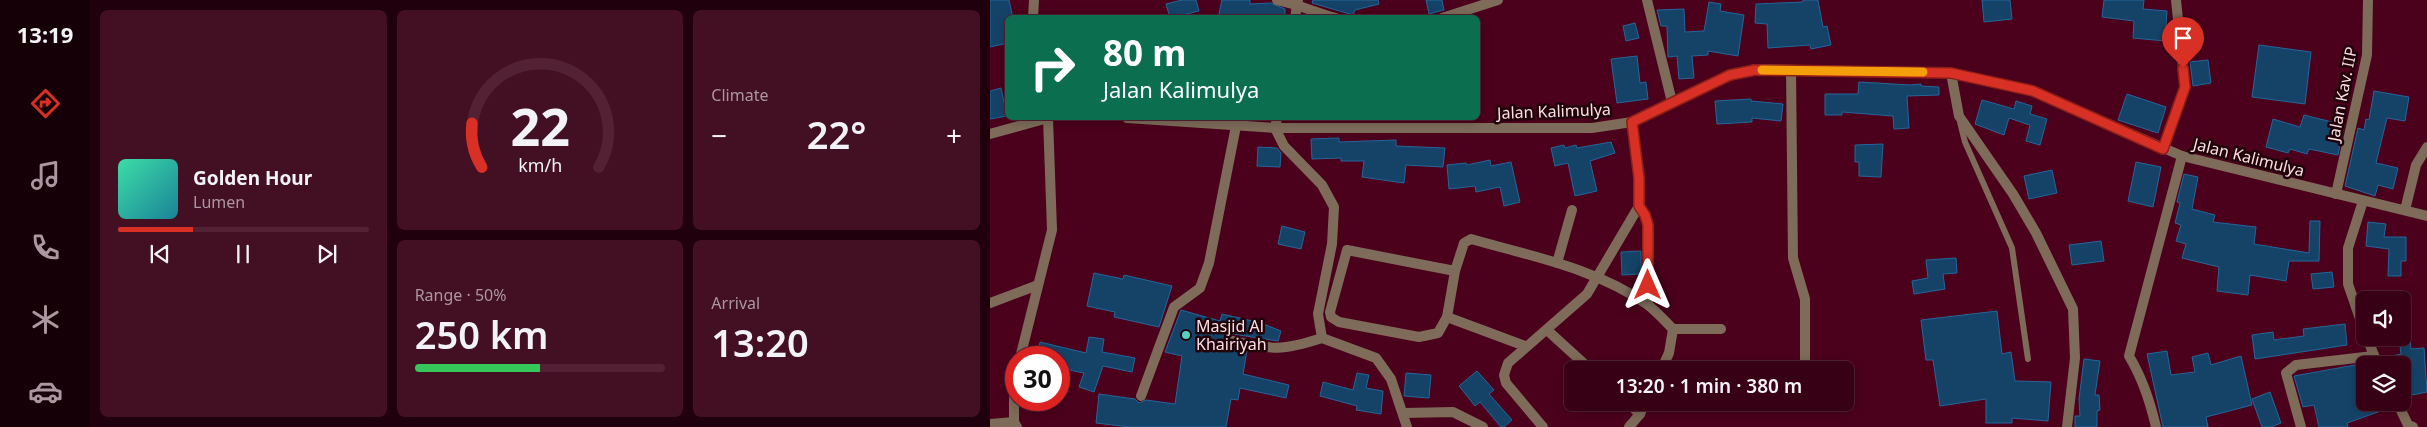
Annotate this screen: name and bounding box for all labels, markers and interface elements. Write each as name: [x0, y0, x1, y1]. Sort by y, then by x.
pin: [2162, 17, 2204, 68]
text: 13:19: [17, 19, 73, 49]
icon: arrive: [2169, 24, 2197, 52]
text: 80 m: [1103, 29, 1186, 76]
icon: right: [1020, 35, 1085, 100]
street label: Jalan Kav. IIP: [2322, 45, 2362, 145]
text: Jalan Kalimulya: [1103, 74, 1259, 104]
text: Climate: [711, 84, 768, 106]
icon: directions: [28, 86, 63, 121]
text: 22: [510, 90, 570, 161]
street label: Jalan Kalimulya: [1495, 98, 1611, 124]
text: 22°: [807, 108, 866, 160]
text: −: [711, 116, 727, 154]
text: +: [946, 116, 962, 154]
street label: Jalan Kalimulya: [2189, 132, 2307, 181]
text: km/h: [518, 153, 562, 177]
icon: music: [28, 158, 63, 193]
text: Golden Hour: [193, 165, 312, 191]
text: Lumen: [193, 191, 245, 213]
icon: phone: [28, 230, 63, 265]
icon: previous: [146, 240, 174, 268]
icon: pause: [229, 240, 257, 268]
icon: next: [313, 240, 341, 268]
position arrow: [1621, 258, 1673, 310]
text: Range · 50%: [415, 284, 507, 306]
map controls: [2356, 291, 2411, 411]
button: sound: [2356, 291, 2411, 346]
text: Arrival: [711, 292, 760, 314]
icon: climate: [28, 302, 63, 337]
text: 250 km: [415, 308, 549, 360]
place label: Masjid Al Khairiyah: [1196, 315, 1267, 355]
text: 13:20: [711, 316, 809, 368]
marker: Masjid Al Khairiyah: [1180, 329, 1192, 341]
speed limit sign: 30: [1005, 346, 1070, 411]
button: layers: [2356, 356, 2411, 411]
text: 13:20 · 1 min · 380 m: [1616, 373, 1802, 399]
icon: car: [28, 374, 63, 409]

